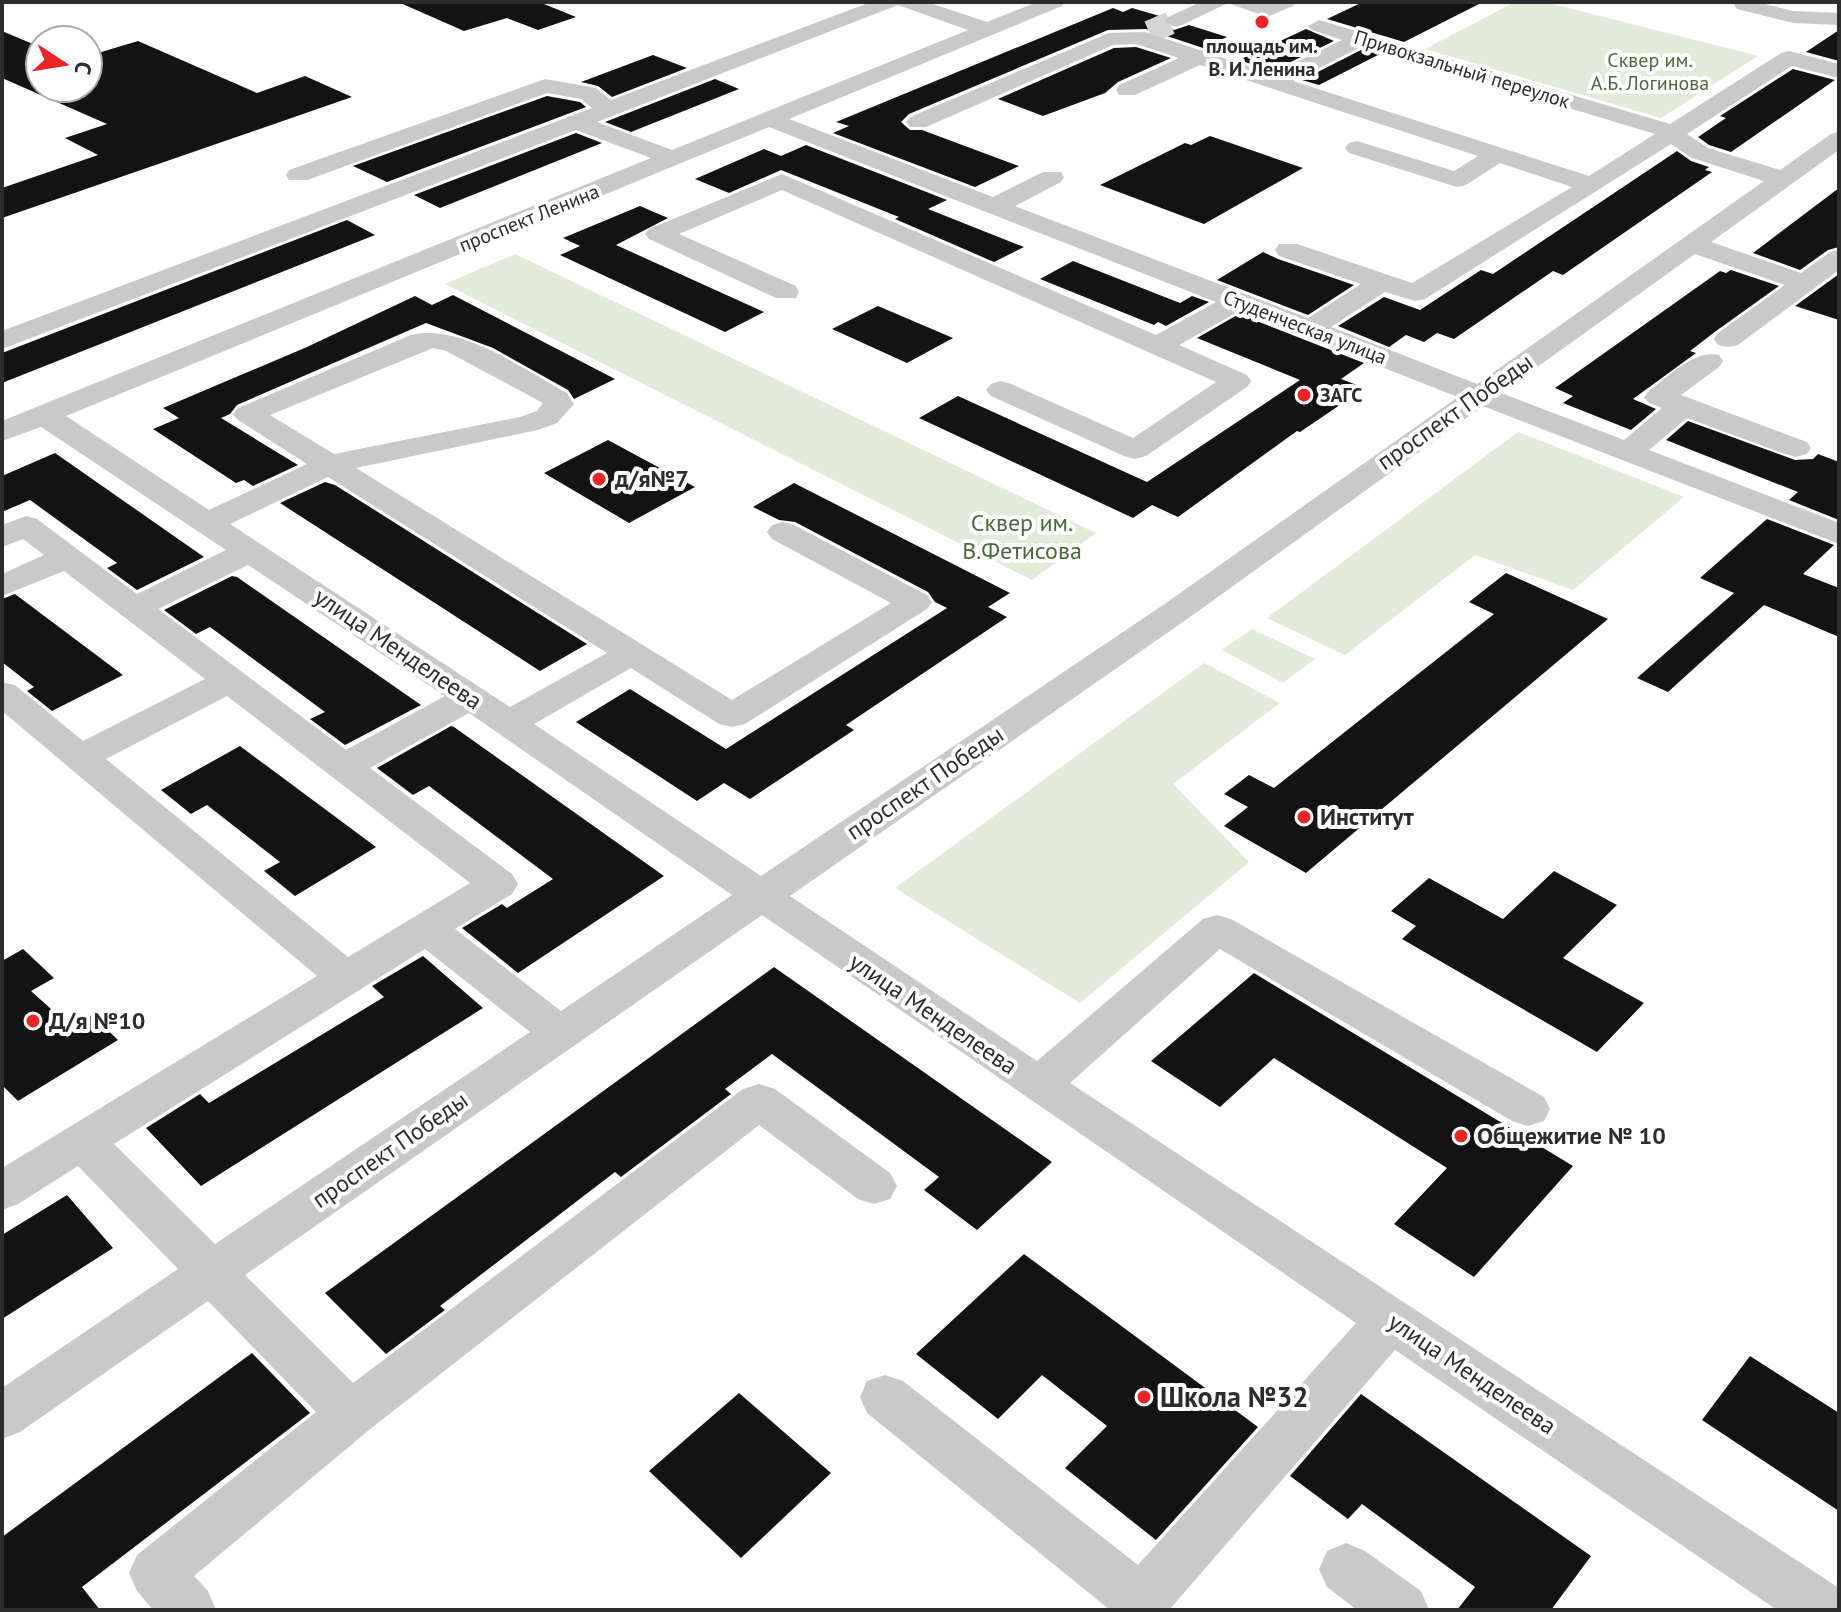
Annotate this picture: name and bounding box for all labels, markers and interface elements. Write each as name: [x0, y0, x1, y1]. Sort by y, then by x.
marker: площадь им. В. И. Ленина: [1253, 13, 1271, 31]
north arrow: [24, 24, 104, 104]
street label: Привокзальный переулок: [1351, 24, 1574, 114]
place label: площадь им. В. И. Ленина: [1206, 33, 1318, 82]
park label: Сквер им. А.Б. Логинова: [1591, 47, 1709, 96]
text: С: [69, 59, 99, 77]
street label: проспект Ленина: [455, 178, 603, 258]
street label: Студенческая улица: [1220, 284, 1390, 370]
street label: проспект Победы: [1371, 346, 1539, 477]
place label: ЗАГС: [1320, 382, 1363, 408]
marker: ЗАГС: [1295, 386, 1313, 404]
place label: д/я№7: [614, 463, 689, 494]
marker: д/я№7: [590, 470, 608, 488]
park label: Сквер им. В.Фетисова: [962, 507, 1082, 566]
street label: улица Менделеева: [308, 581, 488, 716]
street label: проспект Победы: [840, 718, 1009, 847]
place label: Институт: [1320, 801, 1415, 832]
marker: Институт: [1295, 808, 1313, 826]
street label: улица Менделеева: [843, 946, 1023, 1081]
place label: Д/я №10: [49, 1005, 145, 1036]
marker: Д/я №10: [24, 1012, 42, 1030]
street label: проспект Победы: [306, 1084, 474, 1215]
place label: Общежитие № 10: [1477, 1120, 1666, 1151]
marker: Общежитие № 10: [1452, 1127, 1470, 1145]
street label: улица Менделеева: [1382, 1306, 1562, 1441]
place label: Школа №32: [1160, 1378, 1308, 1415]
marker: Школа №32: [1135, 1388, 1153, 1406]

